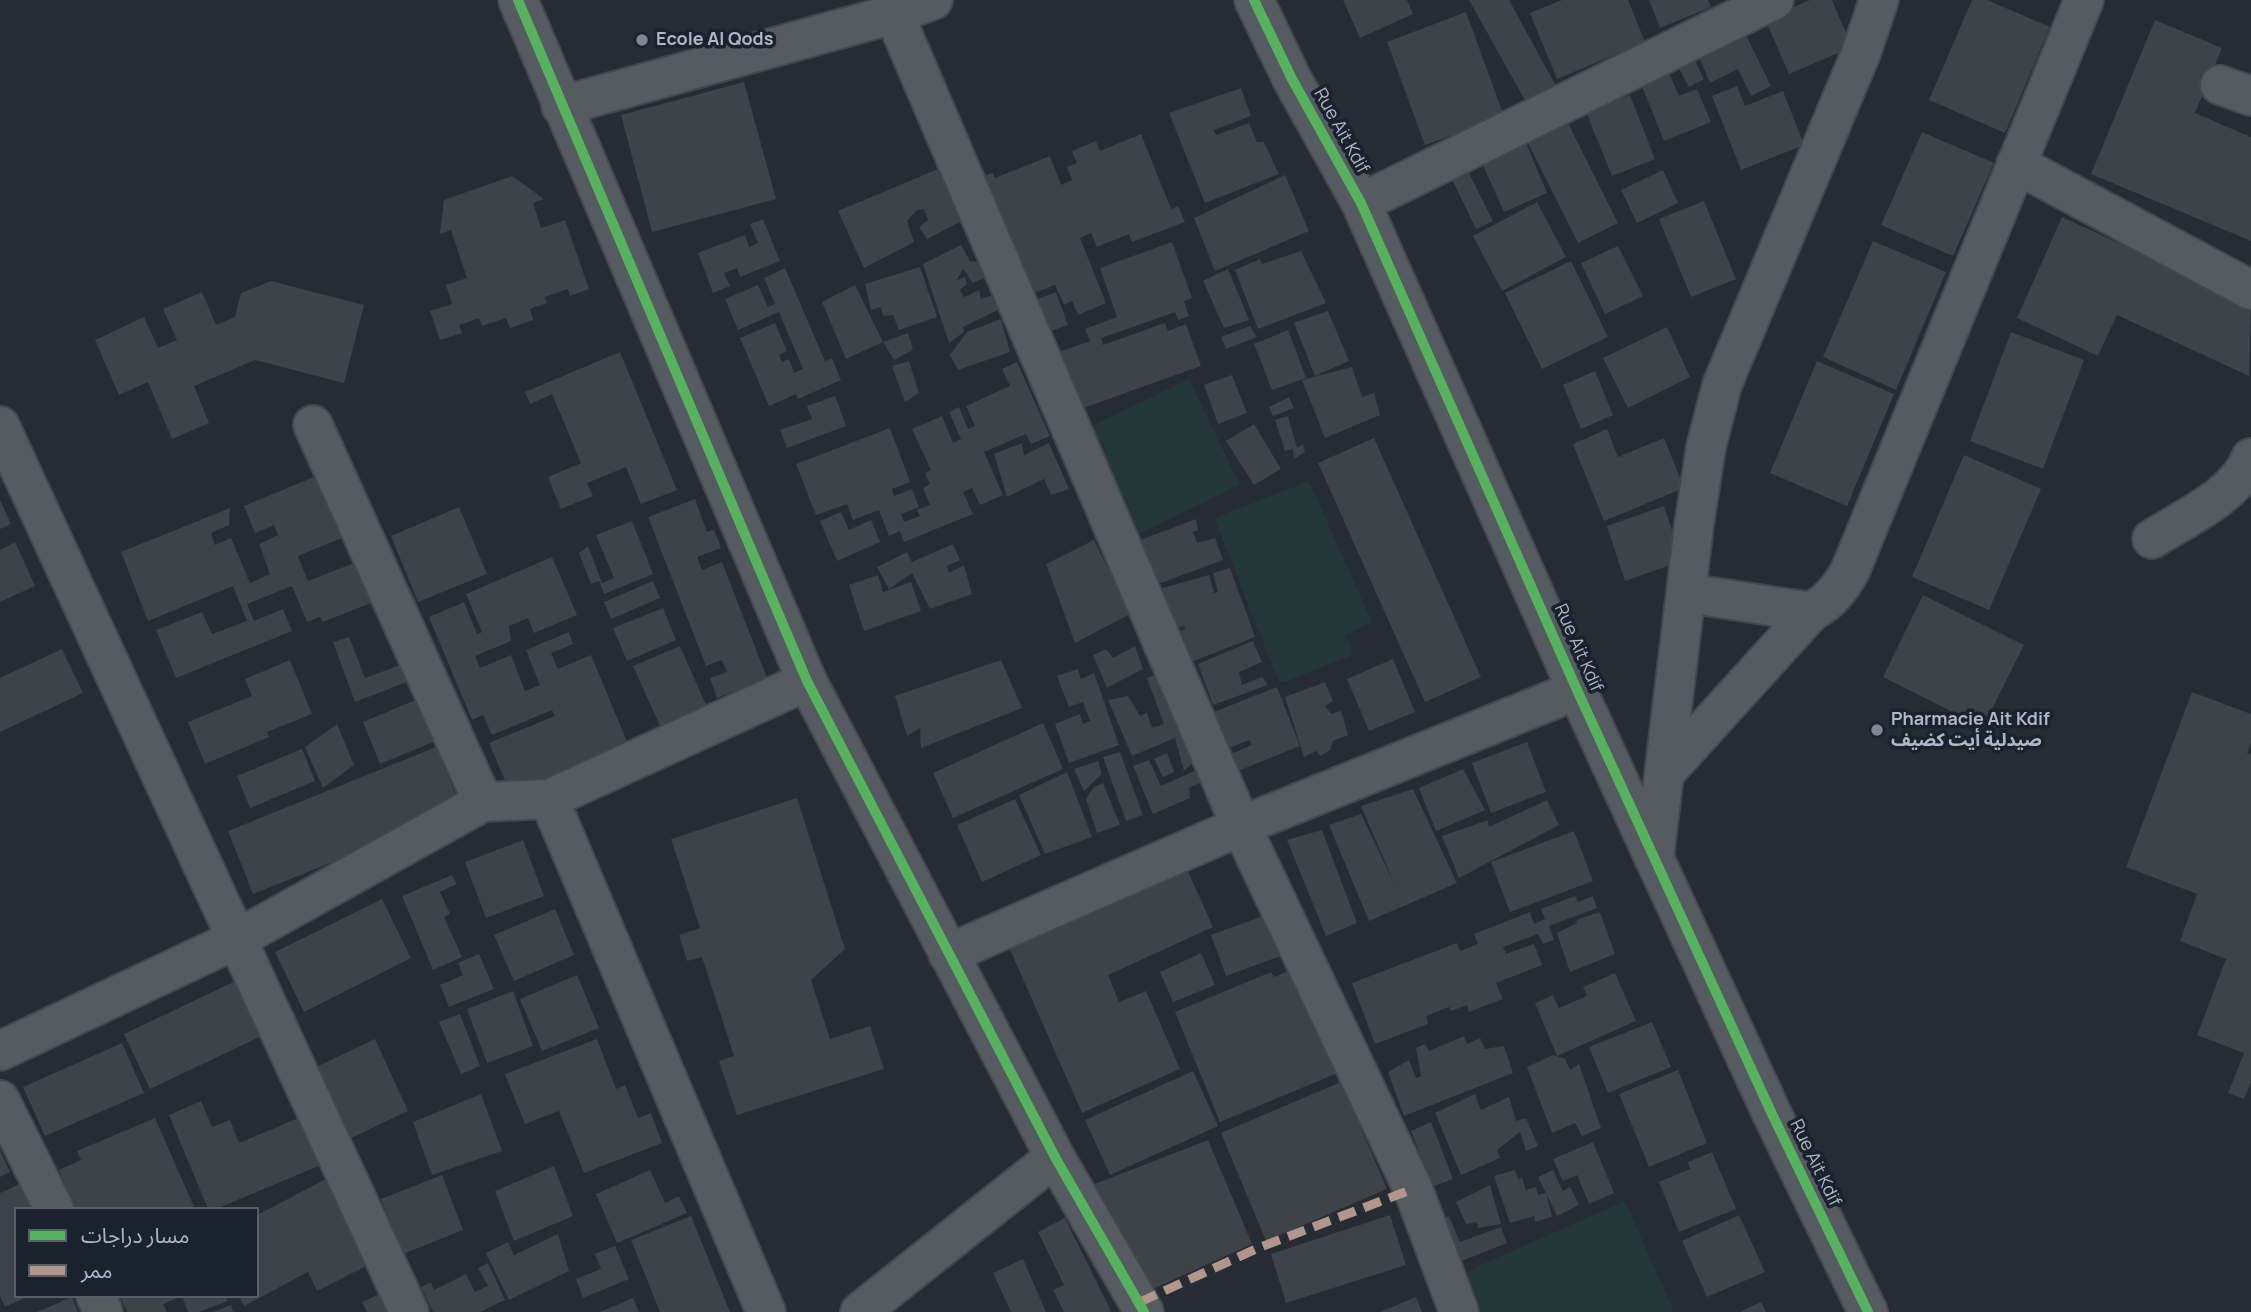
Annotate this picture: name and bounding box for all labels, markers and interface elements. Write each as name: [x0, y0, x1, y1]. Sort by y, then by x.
place label: Ecole Al Qods: [656, 29, 773, 51]
marker: Ecole Al Qods: [634, 32, 650, 48]
street label: Rue Ait Kdif: [1309, 85, 1373, 177]
street label: Rue Ait Kdif: [1549, 601, 1607, 695]
place label: Pharmacie Ait Kdif صيدلية أيت كضيف: [1891, 709, 2050, 752]
marker: Pharmacie Ait Kdif صيدلية أيت كضيف: [1869, 722, 1885, 738]
street label: Rue Ait Kdif: [1785, 1116, 1845, 1210]
legend: [14, 1207, 259, 1298]
text: مسار دراجات: [81, 1221, 189, 1249]
text: ممر: [81, 1256, 112, 1284]

